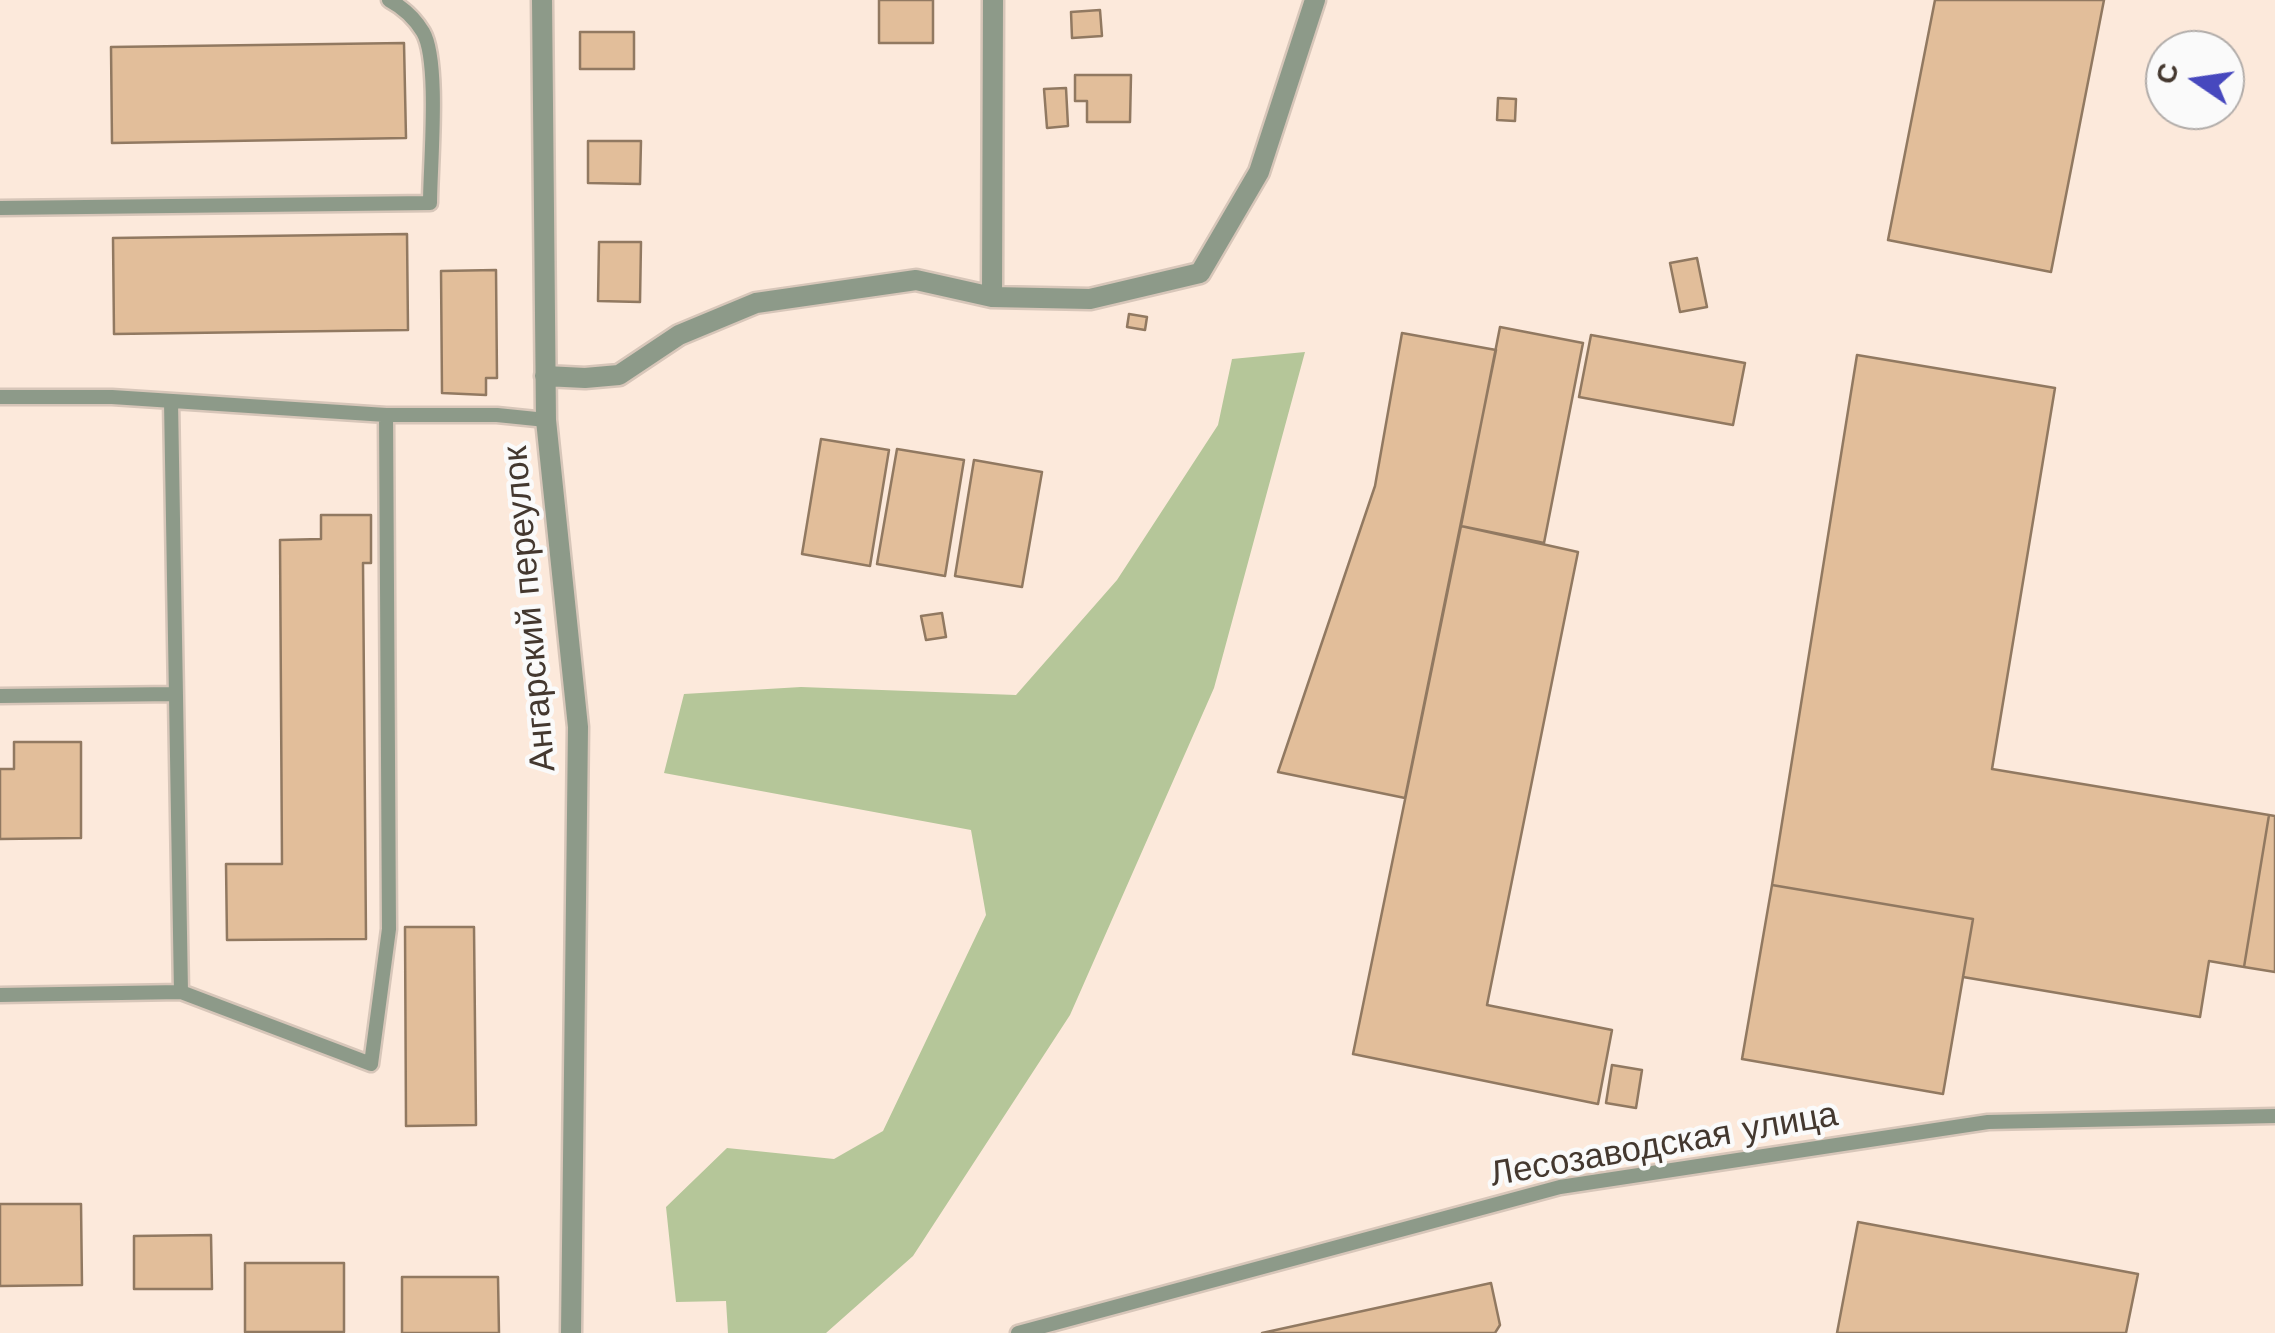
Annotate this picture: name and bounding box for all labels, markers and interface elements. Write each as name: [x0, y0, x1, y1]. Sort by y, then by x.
north arrow: [2145, 30, 2245, 130]
text: С: [2149, 60, 2186, 87]
street label: Ангарский переулок: [495, 444, 565, 774]
street label: Лесозаводская улица: [1487, 1094, 1841, 1196]

